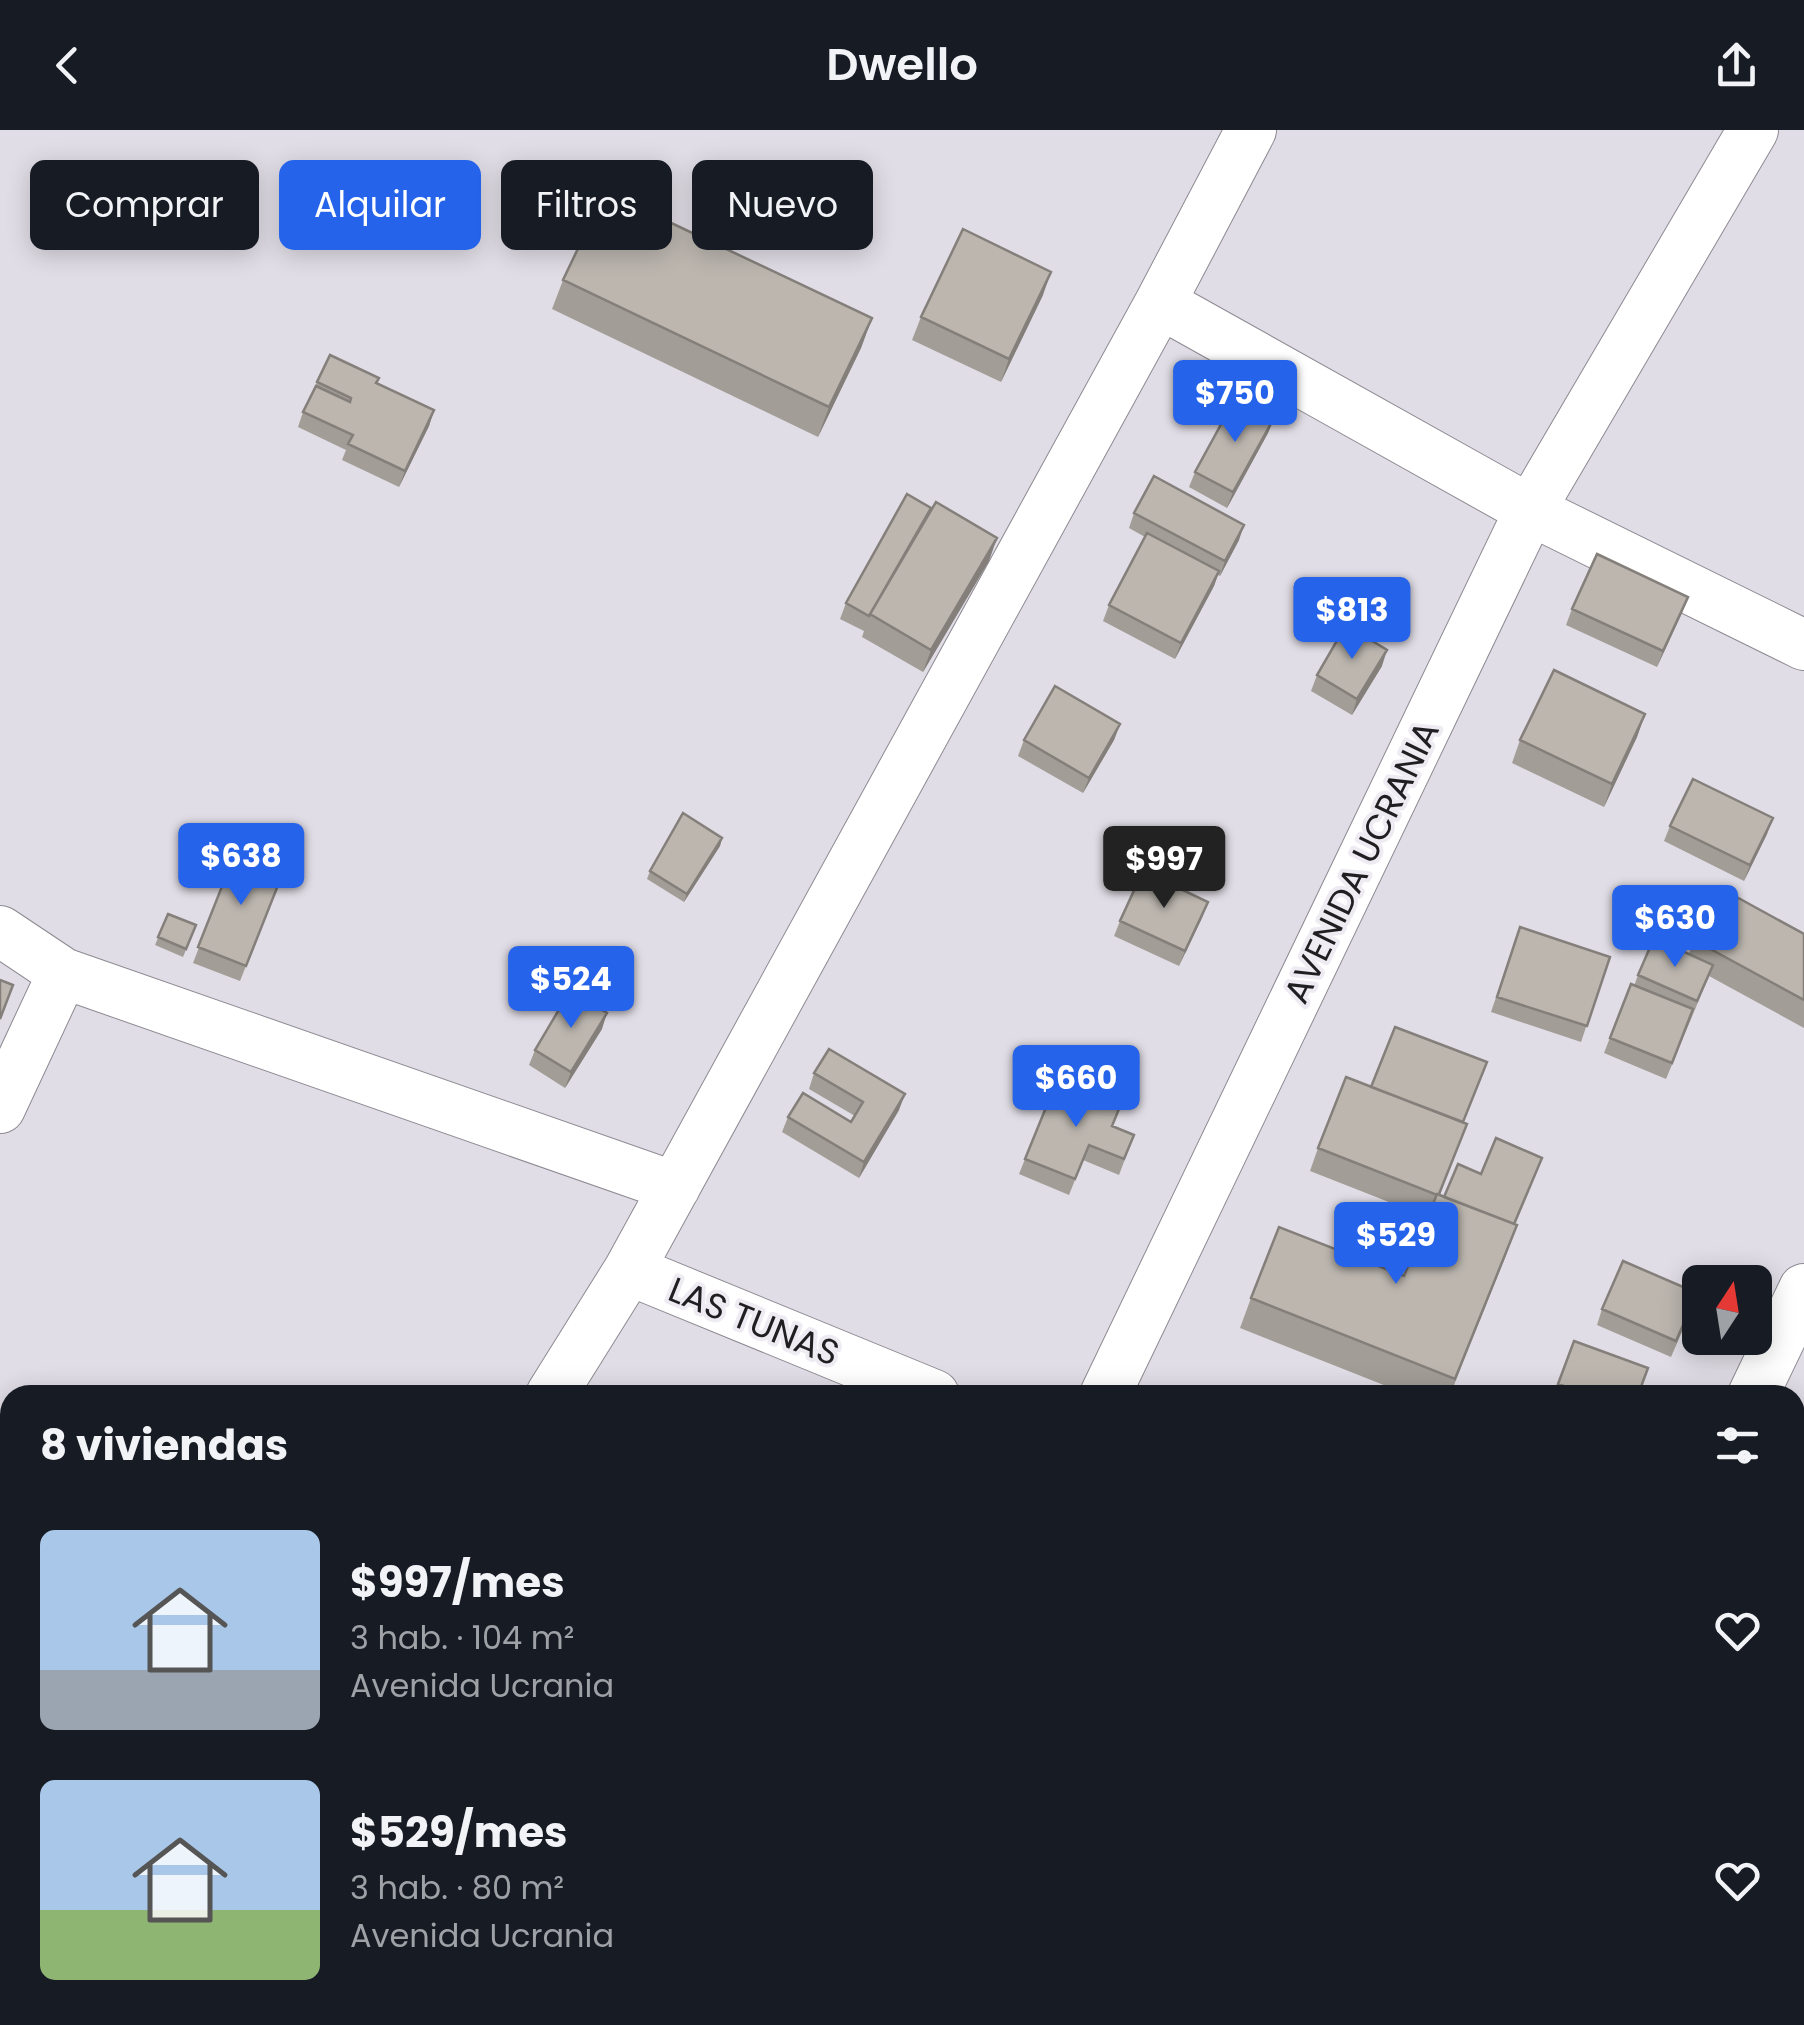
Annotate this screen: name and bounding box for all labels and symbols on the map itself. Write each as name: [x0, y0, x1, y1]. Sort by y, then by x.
pin: $750: [1176, 360, 1294, 445]
pin: $813: [1293, 577, 1411, 662]
street label: AVENIDA UCRANIA: [1271, 713, 1451, 1011]
pin: $638: [182, 823, 300, 908]
pin: $997: [1105, 826, 1223, 911]
pin: $630: [1616, 885, 1734, 970]
pin: $524: [512, 946, 630, 1031]
pin: $660: [1017, 1045, 1135, 1130]
pin: $529: [1337, 1202, 1455, 1287]
street label: LAS TUNAS: [661, 1265, 847, 1377]
north arrow: [1682, 1265, 1772, 1355]

